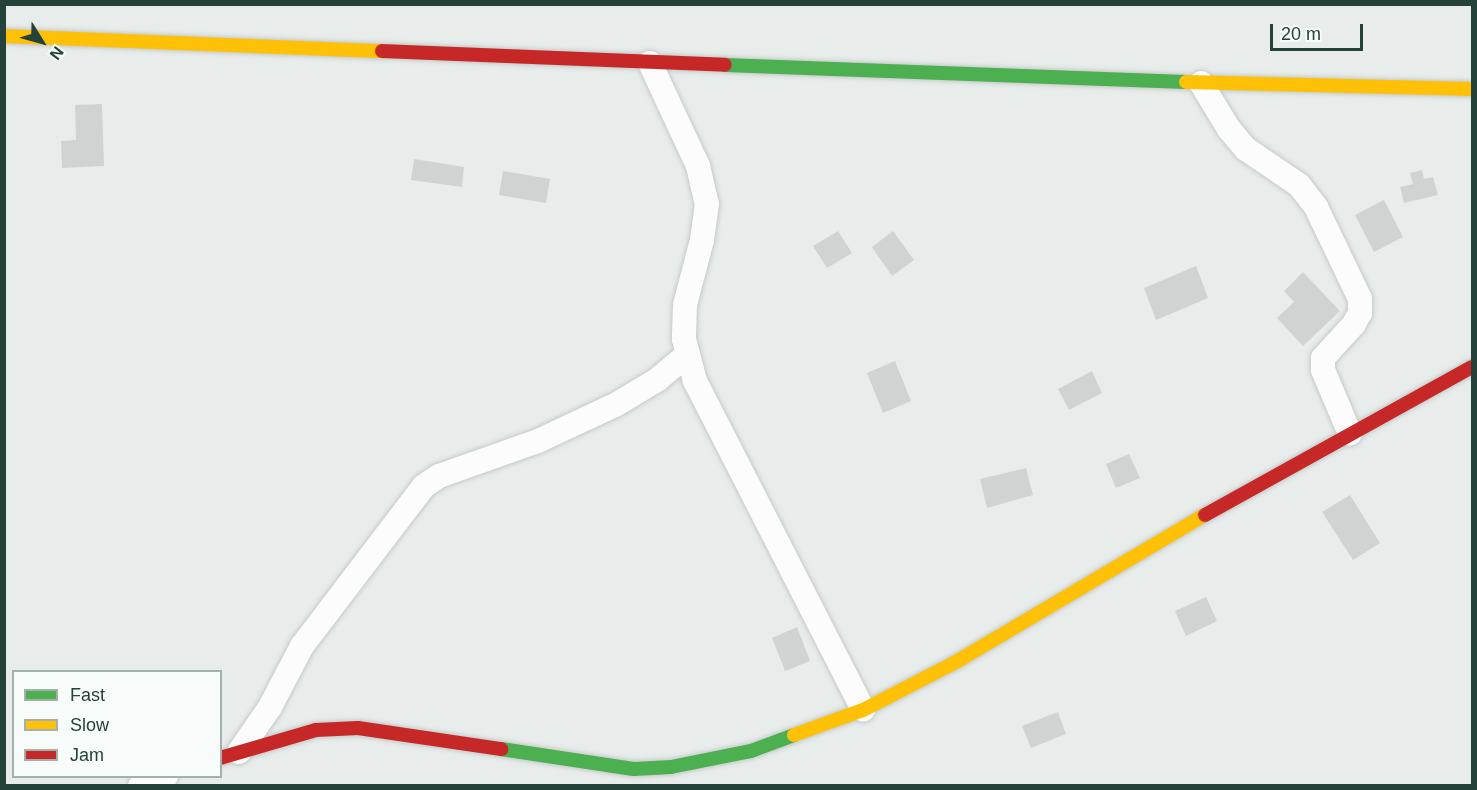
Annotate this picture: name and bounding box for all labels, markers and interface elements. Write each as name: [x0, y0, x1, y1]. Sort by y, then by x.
north arrow: [12, 12, 72, 72]
scale bar: [1273, 12, 1366, 50]
text: 20 m: [1281, 24, 1321, 44]
text: N: [47, 43, 67, 63]
legend: [12, 670, 222, 778]
text: Fast: [70, 685, 105, 705]
text: Slow: [70, 715, 109, 735]
text: Jam: [70, 745, 104, 765]

